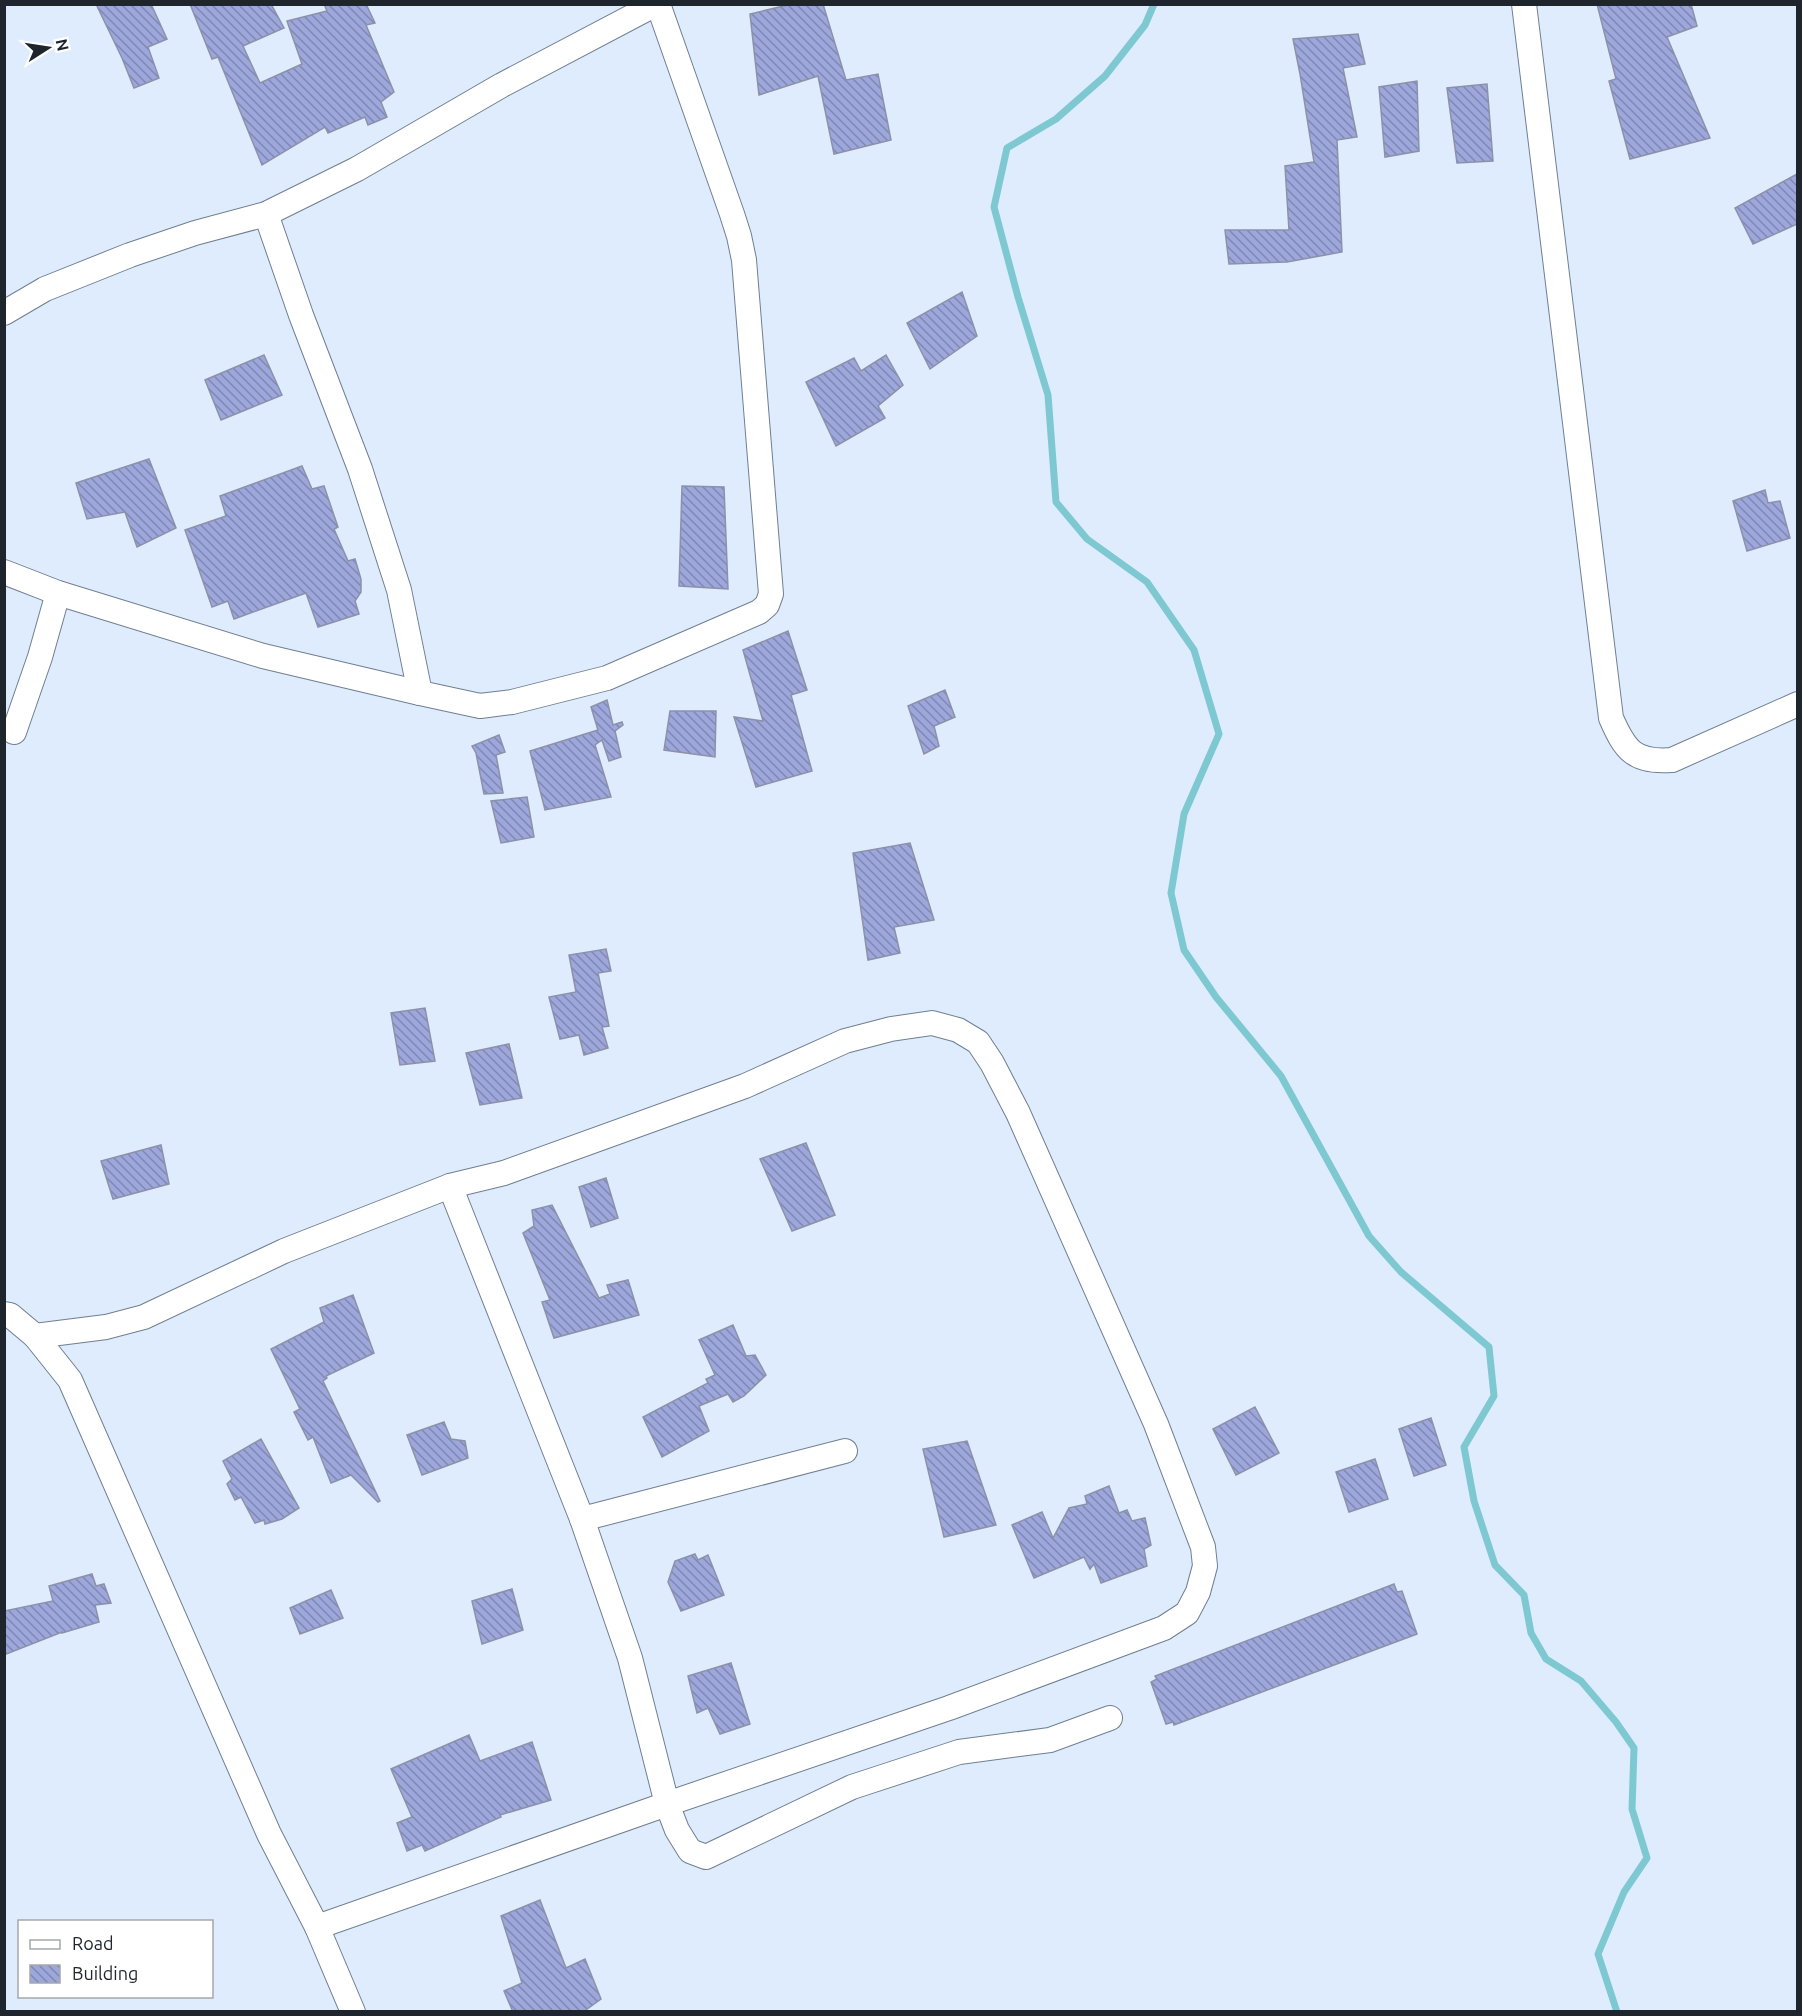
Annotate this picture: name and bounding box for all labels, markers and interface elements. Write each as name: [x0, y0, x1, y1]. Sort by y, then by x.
north arrow: [18, 18, 78, 78]
text: N: [53, 37, 73, 53]
legend: [18, 1920, 213, 1998]
text: Road: [72, 1933, 114, 1953]
text: Building: [72, 1963, 138, 1983]

